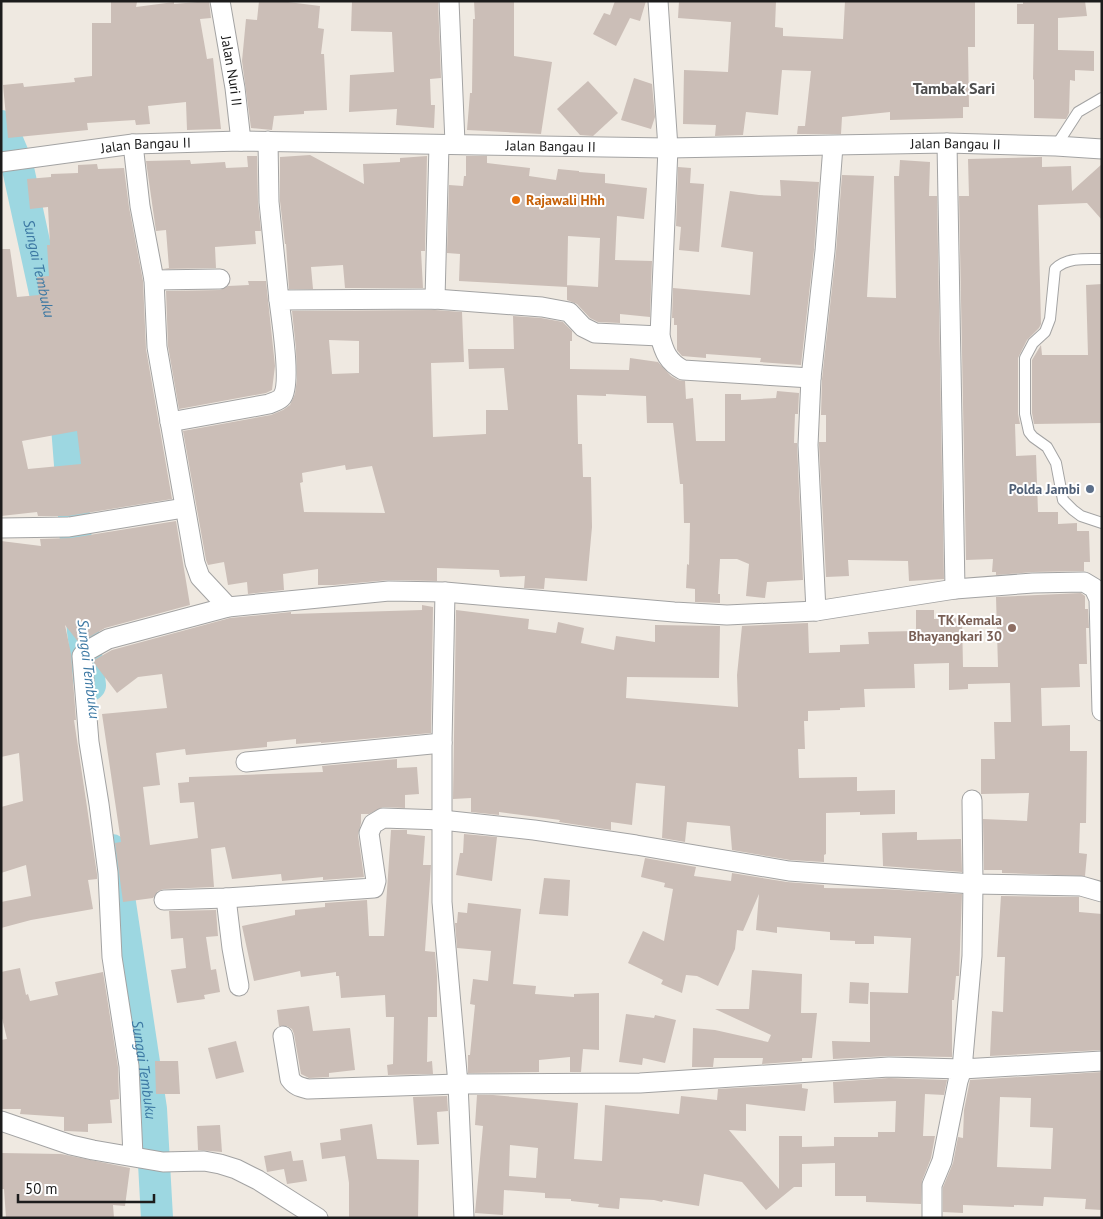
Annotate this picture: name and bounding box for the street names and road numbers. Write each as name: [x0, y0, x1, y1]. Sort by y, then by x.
street label: Jalan Nuri II: [217, 34, 246, 107]
street label: Jalan Bangau II: [99, 133, 191, 157]
street label: Jalan Bangau II: [909, 134, 1001, 153]
street label: Jalan Bangau II: [504, 136, 596, 156]

